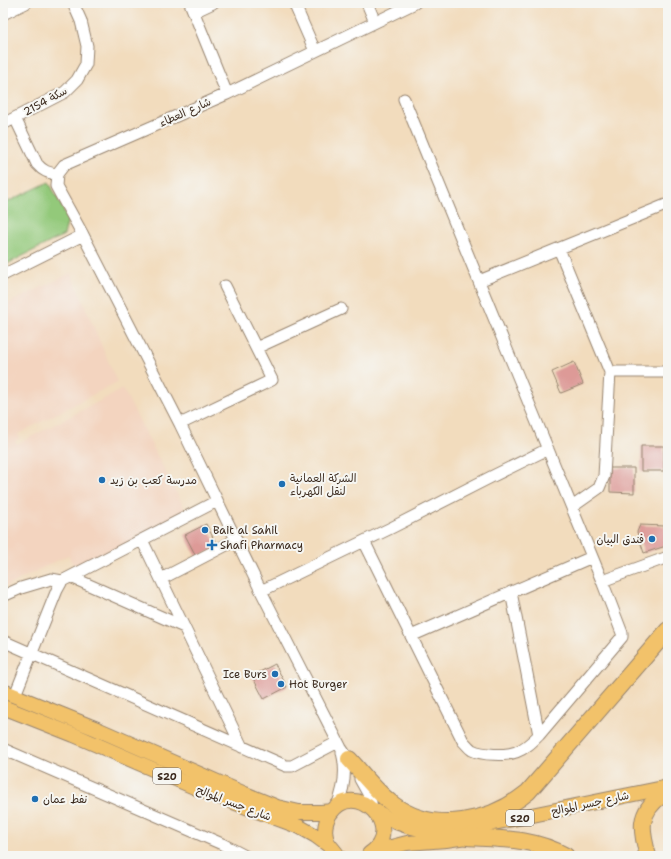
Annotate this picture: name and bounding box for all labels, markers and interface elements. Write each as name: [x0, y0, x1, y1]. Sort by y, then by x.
street label: سكة 2154: [21, 83, 70, 120]
street label: شارع العطاء: [157, 94, 214, 131]
place label: الشرکة العمانیة لنقل الکهرباء: [290, 471, 356, 499]
place label: مدرسة كعب بن زيد: [110, 473, 197, 488]
marker: مدرسة كعب بن زيد: [97, 475, 107, 485]
marker: الشرکة العمانیة لنقل الکهرباء: [277, 479, 287, 489]
place label: Bait al Sahil: [213, 523, 278, 538]
marker: Bait al Sahil: [200, 525, 210, 535]
place label: فندق البيان: [596, 532, 644, 547]
marker: فندق البيان: [647, 534, 657, 544]
place label: Shafi Pharmacy: [220, 538, 303, 553]
marker: Shafi Pharmacy: [207, 540, 217, 550]
place label: Ice Burs: [223, 667, 267, 682]
marker: Ice Burs: [270, 669, 280, 679]
place label: Hot Burger: [289, 677, 347, 692]
marker: Hot Burger: [276, 679, 286, 689]
road number: S20: [153, 768, 181, 784]
street label: شارع جسر الموالح: [194, 782, 273, 826]
street label: شارع جسر الموالح: [550, 788, 631, 820]
place label: نفط عمان: [43, 792, 87, 807]
marker: نفط عمان: [30, 794, 40, 804]
road number: S20: [506, 810, 534, 826]

